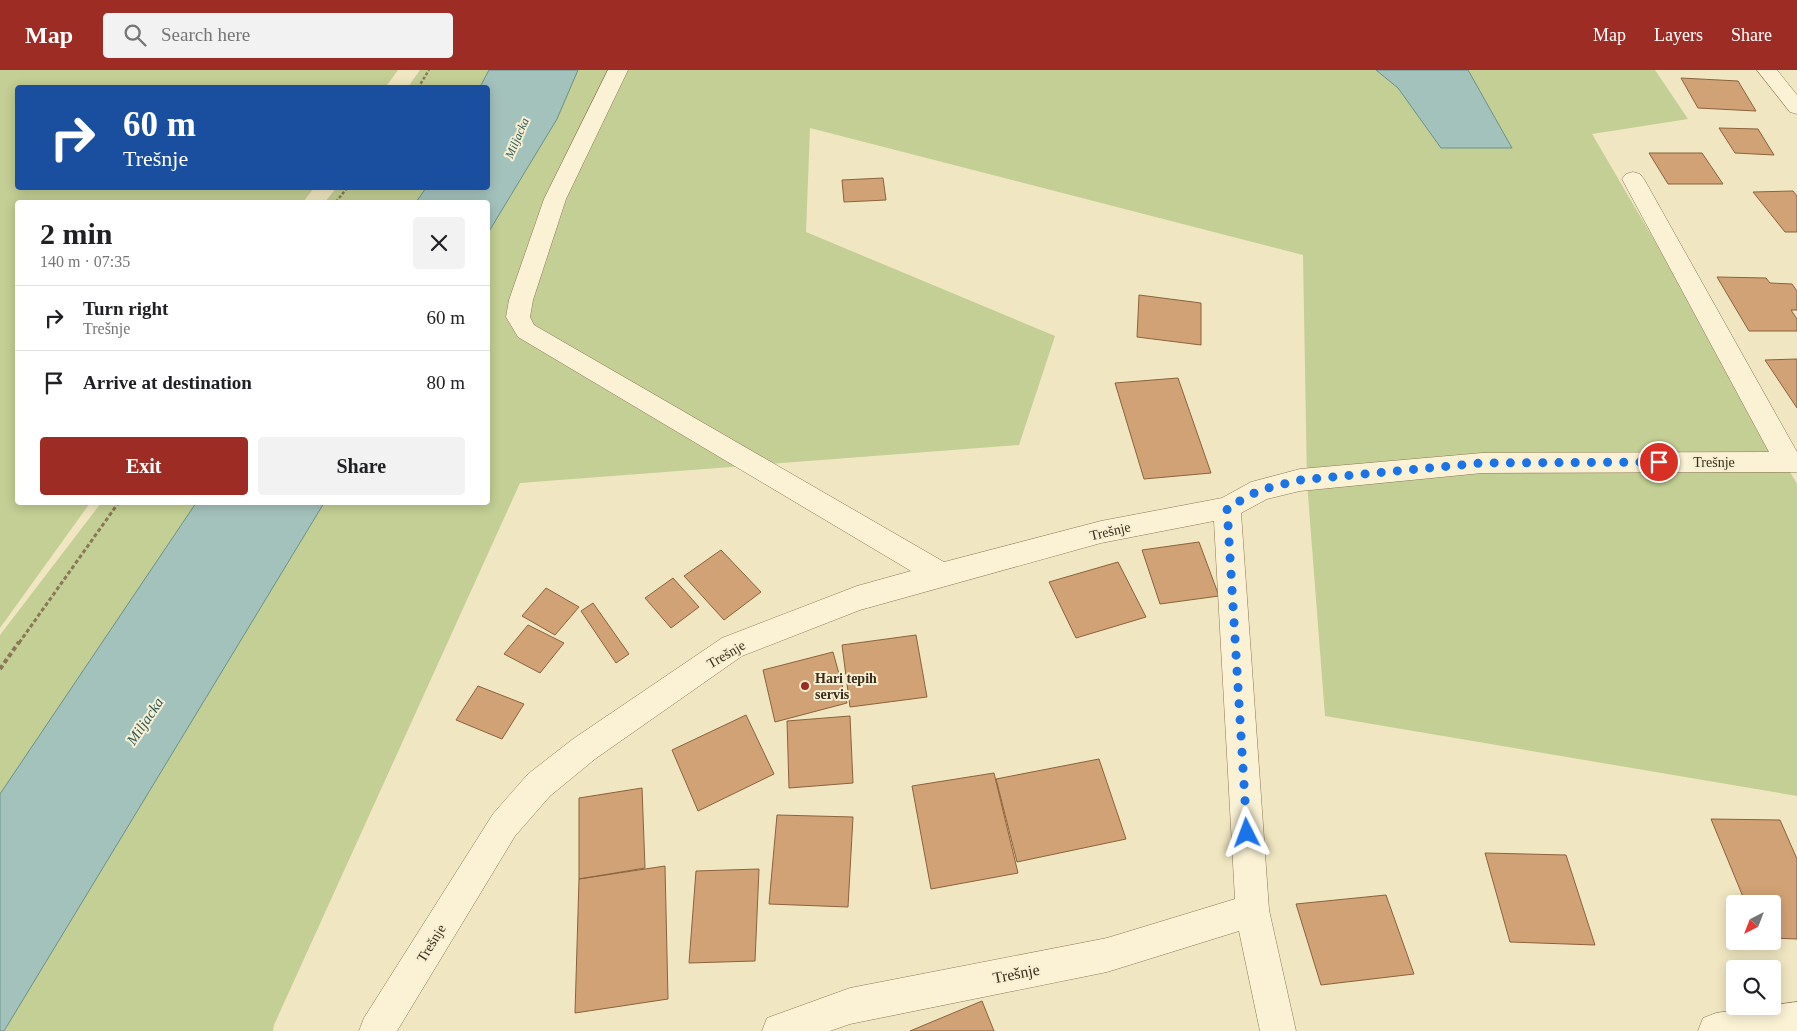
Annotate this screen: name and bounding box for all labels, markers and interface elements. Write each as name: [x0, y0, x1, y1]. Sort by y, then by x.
search box: [103, 13, 453, 58]
icon: search: [121, 21, 149, 49]
text: Map: [25, 22, 73, 48]
text: Search here: [161, 24, 250, 45]
text: Map: [1593, 25, 1626, 45]
text: Layers: [1654, 25, 1703, 45]
text: Share: [1731, 25, 1772, 45]
icon: right: [40, 105, 105, 170]
text: 60 m: [123, 105, 196, 144]
water label: Miljacka: [502, 116, 532, 161]
text: Trešnje: [123, 146, 188, 171]
text: 2 min: [40, 217, 113, 250]
button: close: [413, 217, 465, 269]
text: 140 m · 07:35: [40, 253, 130, 270]
text: Turn right: [83, 298, 168, 319]
icon: right: [40, 304, 68, 332]
text: 60 m: [426, 307, 465, 328]
text: Trešnje: [83, 320, 130, 337]
icon: arrive: [40, 369, 68, 397]
text: Arrive at destination: [83, 372, 252, 393]
text: 80 m: [426, 372, 465, 393]
button: Exit: [40, 437, 248, 495]
button: Share: [258, 437, 465, 495]
pin: [1638, 441, 1680, 483]
icon: arrive: [1645, 448, 1673, 476]
street label: Trešnje: [1693, 455, 1735, 470]
street label: Trešnje: [1088, 520, 1132, 543]
street label: Trešnje: [705, 638, 748, 671]
place label: Hari tepih servis: [815, 671, 877, 702]
marker: Hari tepih servis: [799, 680, 811, 692]
water label: Miljacka: [123, 694, 167, 748]
position arrow: [1220, 806, 1272, 858]
north arrow: [1726, 895, 1781, 950]
map controls: [1726, 895, 1781, 1015]
street label: Trešnje: [414, 922, 449, 965]
button: search: [1726, 960, 1781, 1015]
street label: Trešnje: [991, 961, 1041, 987]

